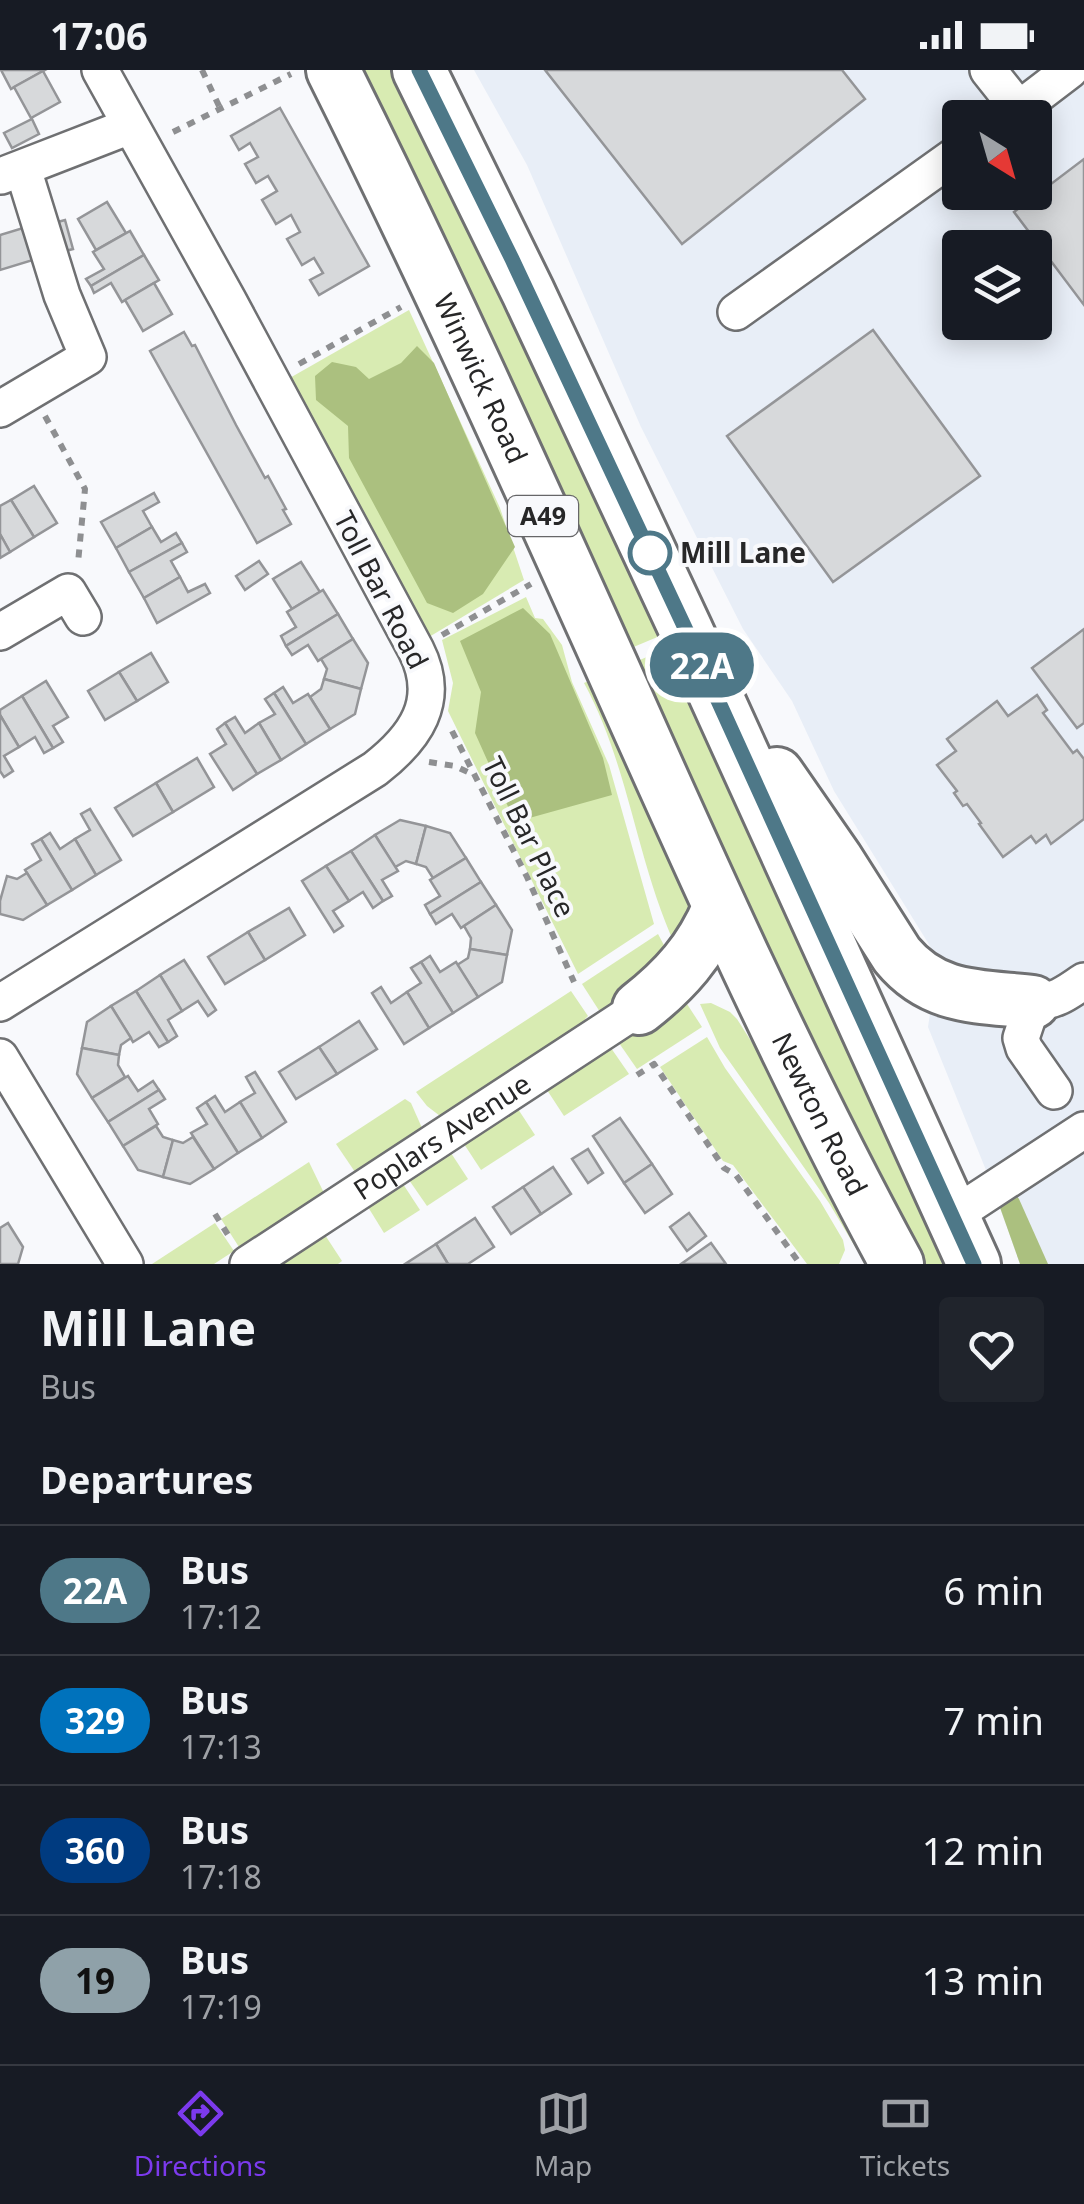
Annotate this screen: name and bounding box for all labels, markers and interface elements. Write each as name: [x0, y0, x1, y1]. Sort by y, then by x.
text: 17:06: [50, 9, 148, 61]
north arrow: [942, 100, 1052, 210]
map controls: [942, 100, 1052, 340]
button: layers: [942, 230, 1052, 340]
street label: Winwick Road: [426, 287, 537, 469]
road number: A49: [508, 496, 578, 536]
street label: Toll Bar Road: [326, 504, 438, 675]
marker: Mill Lane: [629, 532, 671, 574]
place label: Mill Lane: [680, 533, 806, 571]
line badge: 22A: [644, 632, 760, 698]
text: 22A: [670, 642, 734, 689]
street label: Toll Bar Place: [475, 750, 585, 923]
street label: Newton Road: [764, 1026, 877, 1202]
street label: Poplars Avenue: [345, 1064, 538, 1208]
text: Mill Lane: [40, 1295, 256, 1360]
button: heart: [939, 1297, 1044, 1402]
text: Bus: [40, 1365, 96, 1408]
text: Departures: [40, 1453, 253, 1505]
text: Bus: [180, 1543, 249, 1595]
text: 6 min: [944, 1564, 1044, 1616]
text: 22A: [63, 1567, 127, 1614]
text: 17:12: [180, 1595, 262, 1638]
text: Bus: [180, 1673, 249, 1725]
text: 7 min: [944, 1694, 1044, 1746]
text: 329: [65, 1697, 125, 1744]
text: 17:13: [180, 1725, 262, 1768]
text: Bus: [180, 1803, 249, 1855]
text: 12 min: [922, 1824, 1044, 1876]
text: 360: [65, 1827, 125, 1874]
text: 17:18: [180, 1855, 262, 1898]
text: Bus: [180, 1933, 249, 1985]
text: 13 min: [922, 1954, 1044, 2006]
text: 19: [75, 1957, 115, 2004]
text: 17:19: [180, 1985, 262, 2028]
tab: Directions: [134, 2086, 267, 2184]
tab: Map: [534, 2086, 592, 2184]
tab: Tickets: [860, 2086, 950, 2184]

